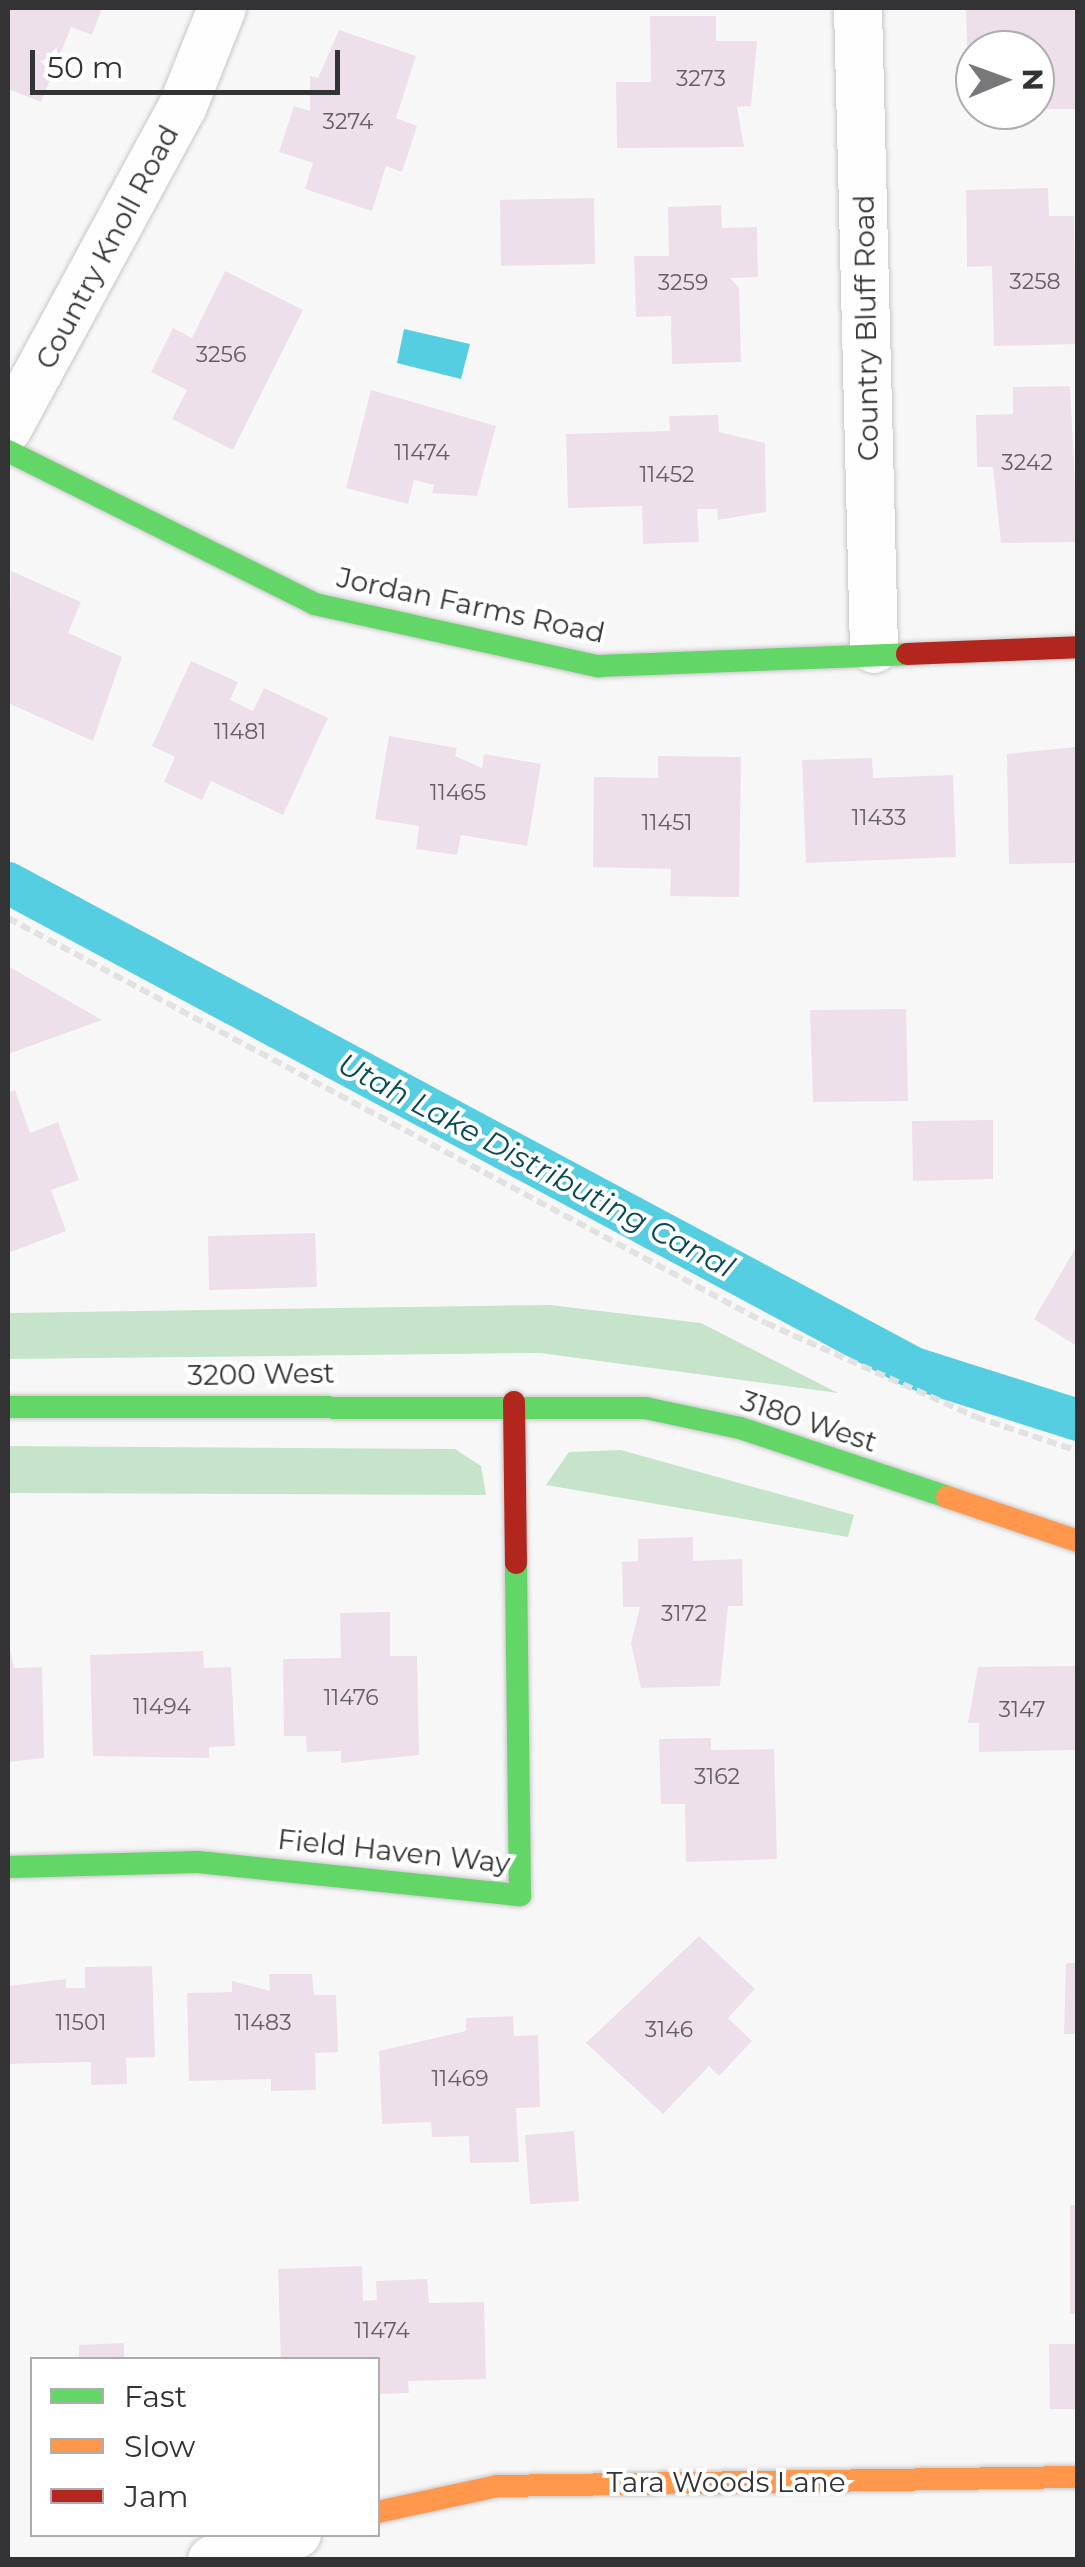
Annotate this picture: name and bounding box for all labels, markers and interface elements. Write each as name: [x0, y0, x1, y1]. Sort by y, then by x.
scale bar: [35, 30, 345, 92]
north arrow: [955, 30, 1055, 130]
text: 50 m: [47, 49, 124, 86]
house number: 3273: [676, 66, 726, 92]
text: N: [1016, 68, 1050, 91]
house number: 3274: [323, 109, 373, 135]
street label: Country Knoll Road: [29, 119, 185, 375]
street label: Country Bluff Road: [847, 194, 885, 462]
house number: 3258: [1009, 269, 1061, 295]
house number: 3259: [658, 270, 708, 296]
house number: 3256: [196, 342, 246, 368]
house number: 11474: [394, 440, 450, 466]
house number: 3242: [1001, 450, 1053, 476]
house number: 11452: [639, 462, 695, 488]
street label: Jordan Farms Road: [334, 560, 608, 650]
house number: 11481: [214, 719, 266, 745]
house number: 11465: [430, 780, 486, 806]
house number: 11433: [852, 805, 906, 831]
house number: 11451: [642, 810, 692, 836]
water label: Utah Lake Distributing Canal: [332, 1046, 740, 1286]
street label: 3200 West: [187, 1356, 335, 1392]
street label: 3180 West: [737, 1383, 881, 1459]
house number: 3172: [661, 1601, 707, 1627]
house number: 11476: [323, 1685, 379, 1711]
house number: 11494: [133, 1694, 191, 1720]
house number: 3147: [999, 1697, 1045, 1723]
house number: 3162: [694, 1764, 740, 1790]
street label: Field Haven Way: [276, 1822, 512, 1880]
house number: 11501: [56, 2010, 106, 2036]
house number: 11483: [234, 2010, 292, 2036]
house number: 3146: [645, 2017, 693, 2043]
house number: 11469: [431, 2066, 489, 2092]
house number: 11474: [354, 2318, 410, 2344]
legend: [30, 2357, 380, 2537]
text: Fast: [124, 2378, 187, 2415]
text: Slow: [124, 2428, 195, 2465]
street label: Tara Woods Lane: [606, 2465, 846, 2499]
text: Jam: [124, 2478, 189, 2515]

